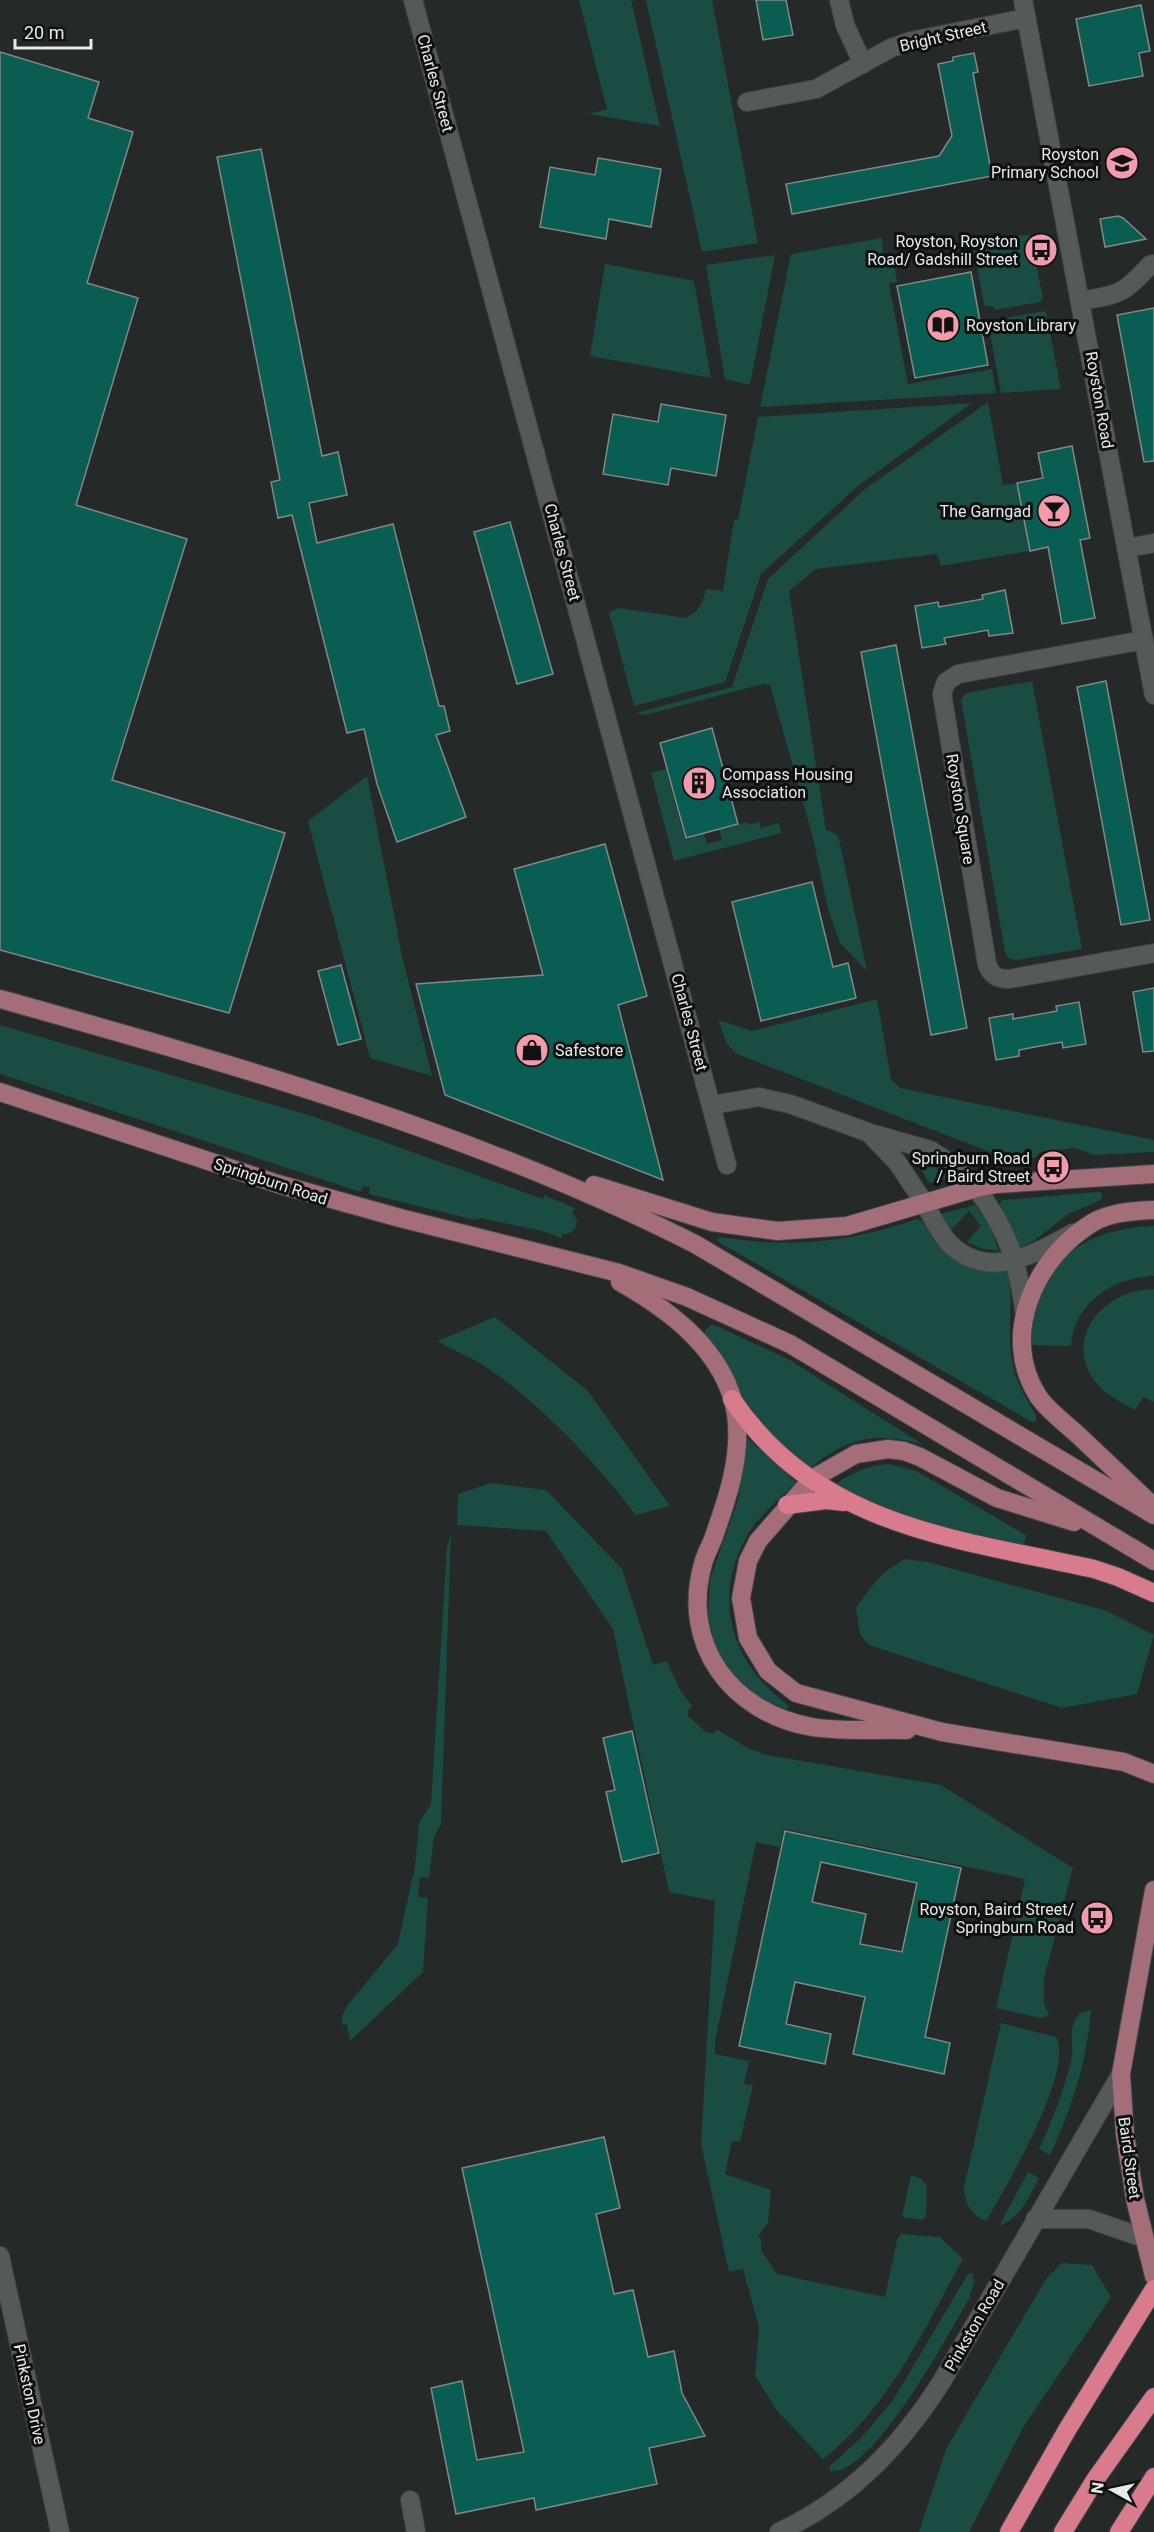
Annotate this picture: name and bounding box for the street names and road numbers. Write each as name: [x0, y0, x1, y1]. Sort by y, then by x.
street label: Bright Street: [898, 17, 988, 56]
street label: Charles Street: [413, 32, 458, 134]
street label: Royston Road: [1082, 350, 1117, 450]
street label: Charles Street: [540, 501, 585, 603]
street label: Royston Square: [942, 752, 979, 866]
street label: Charles Street: [667, 971, 712, 1073]
street label: Springburn Road: [212, 1154, 330, 1209]
street label: Baird Street: [1114, 2116, 1145, 2201]
street label: Pinkston Road: [940, 2276, 1008, 2375]
street label: Pinkston Drive: [10, 2342, 49, 2446]

